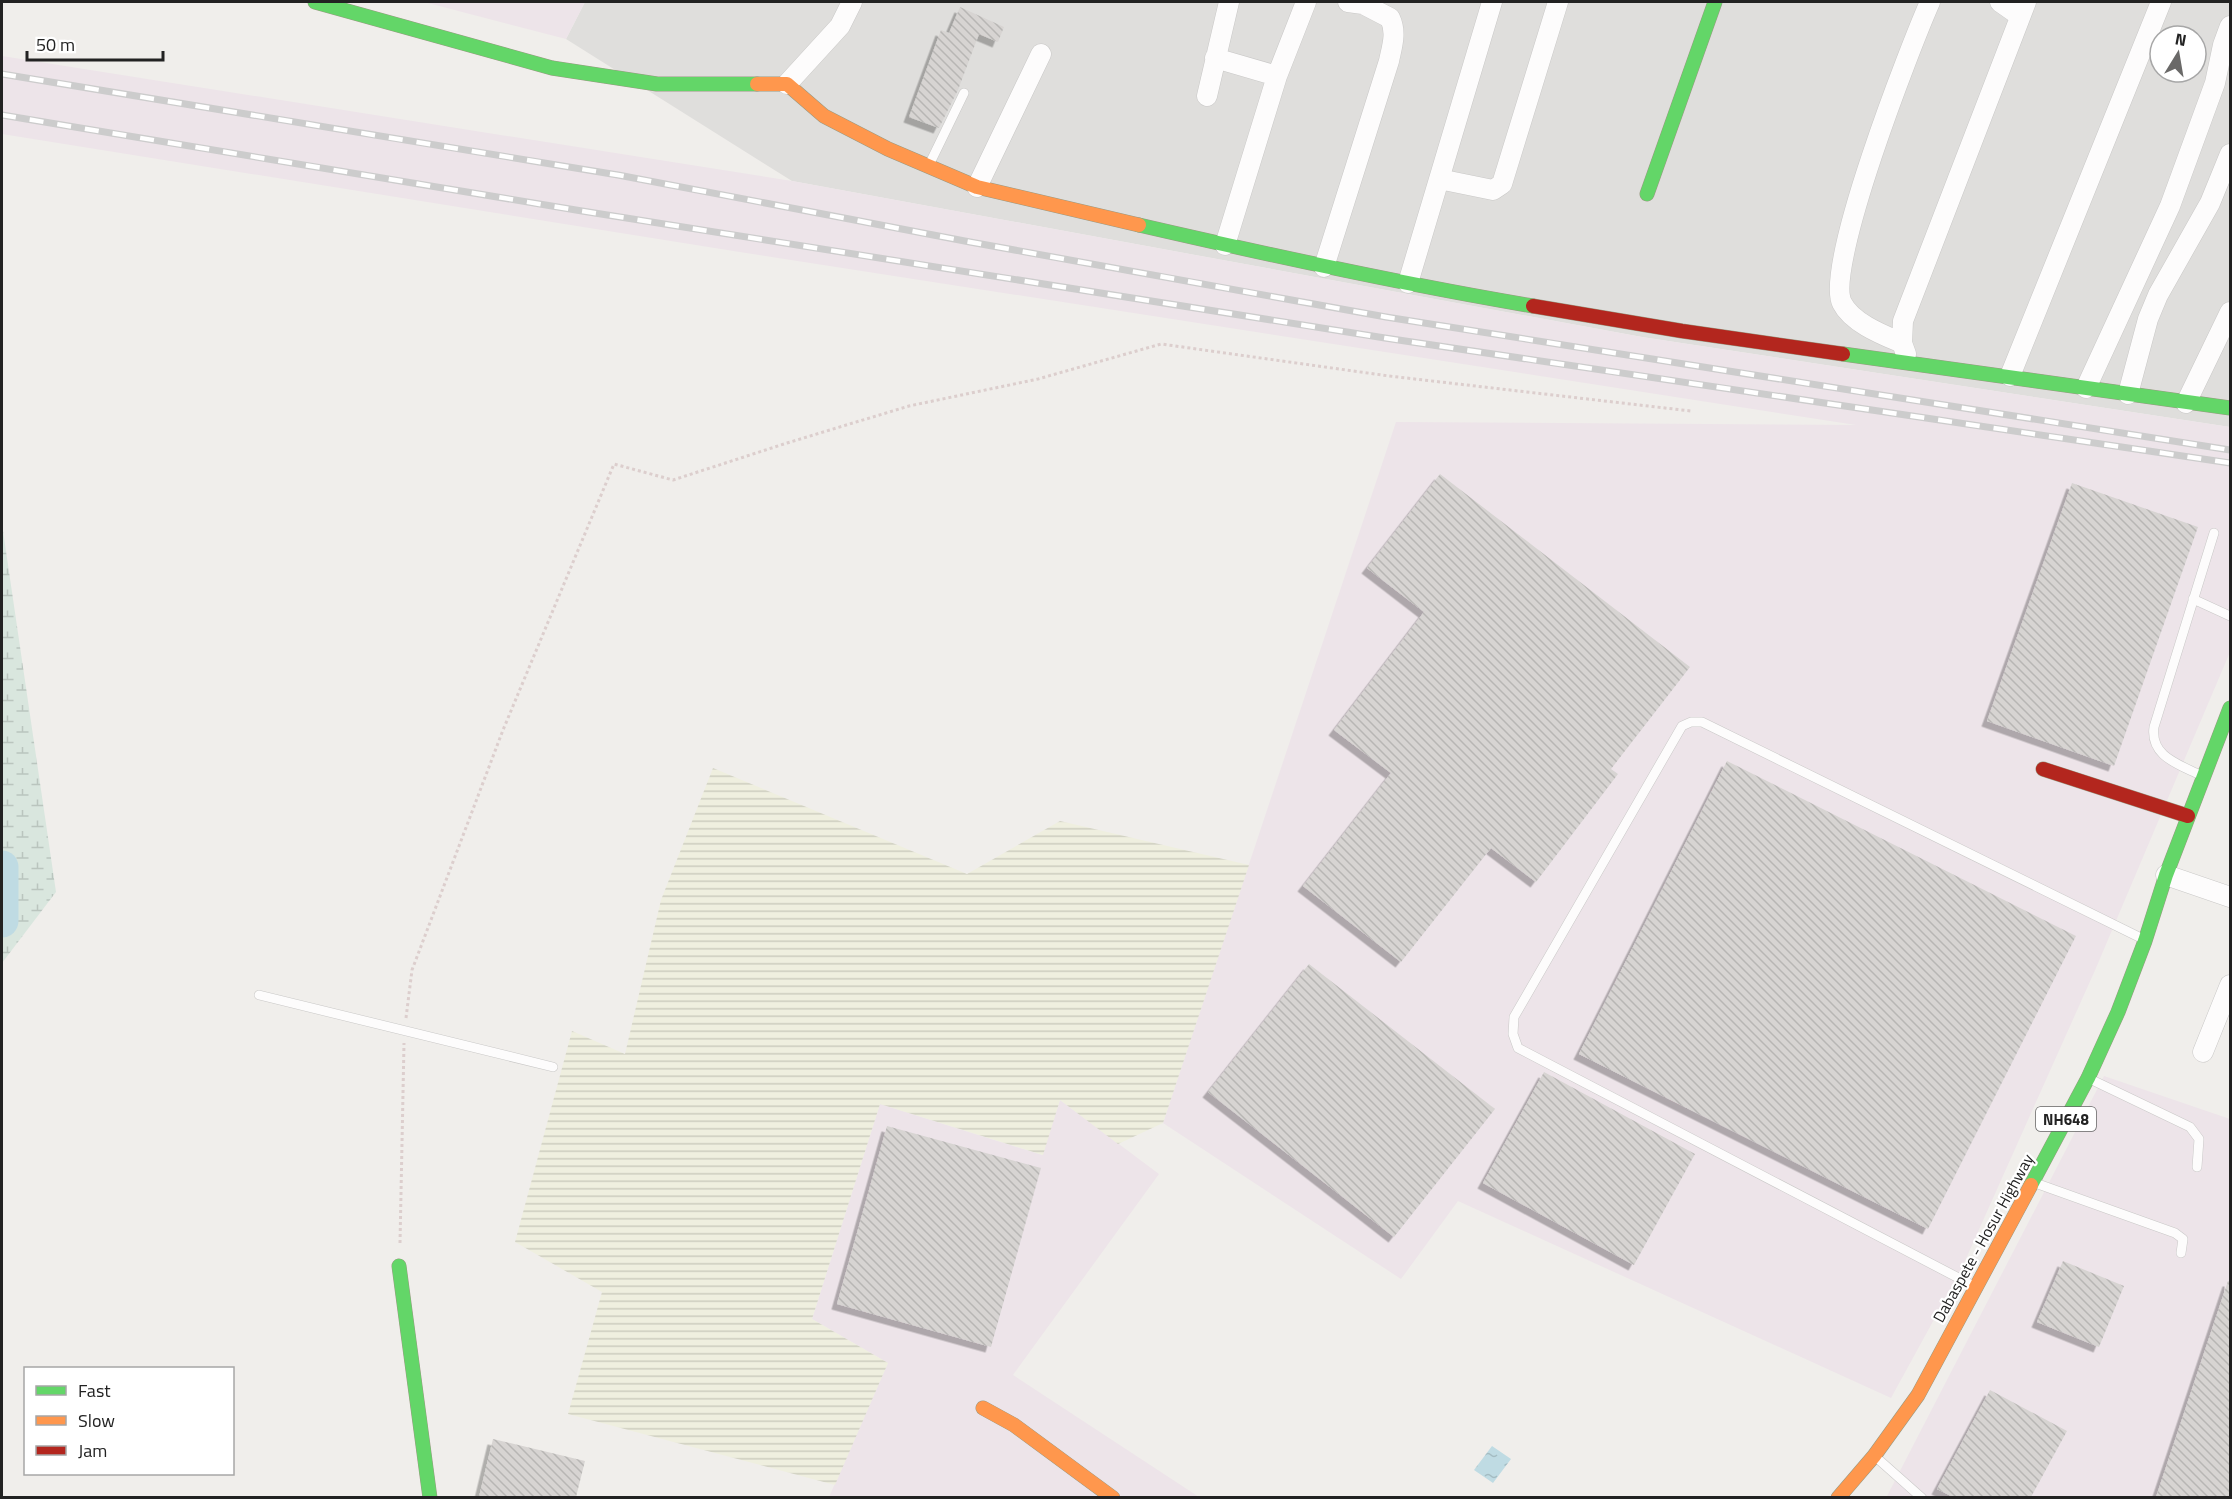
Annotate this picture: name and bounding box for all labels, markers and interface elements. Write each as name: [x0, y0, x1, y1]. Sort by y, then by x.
scale bar: [27, 24, 164, 62]
north arrow: [2148, 24, 2208, 84]
text: N: [2173, 26, 2189, 52]
text: 50 m: [36, 31, 75, 58]
road number: NH648: [2036, 1107, 2096, 1131]
street label: Dabaspete - Hosur Highway: [1927, 1149, 2040, 1327]
legend: [24, 1367, 234, 1475]
text: Fast: [78, 1377, 111, 1404]
text: Slow: [78, 1407, 115, 1434]
text: Jam: [78, 1437, 107, 1464]

